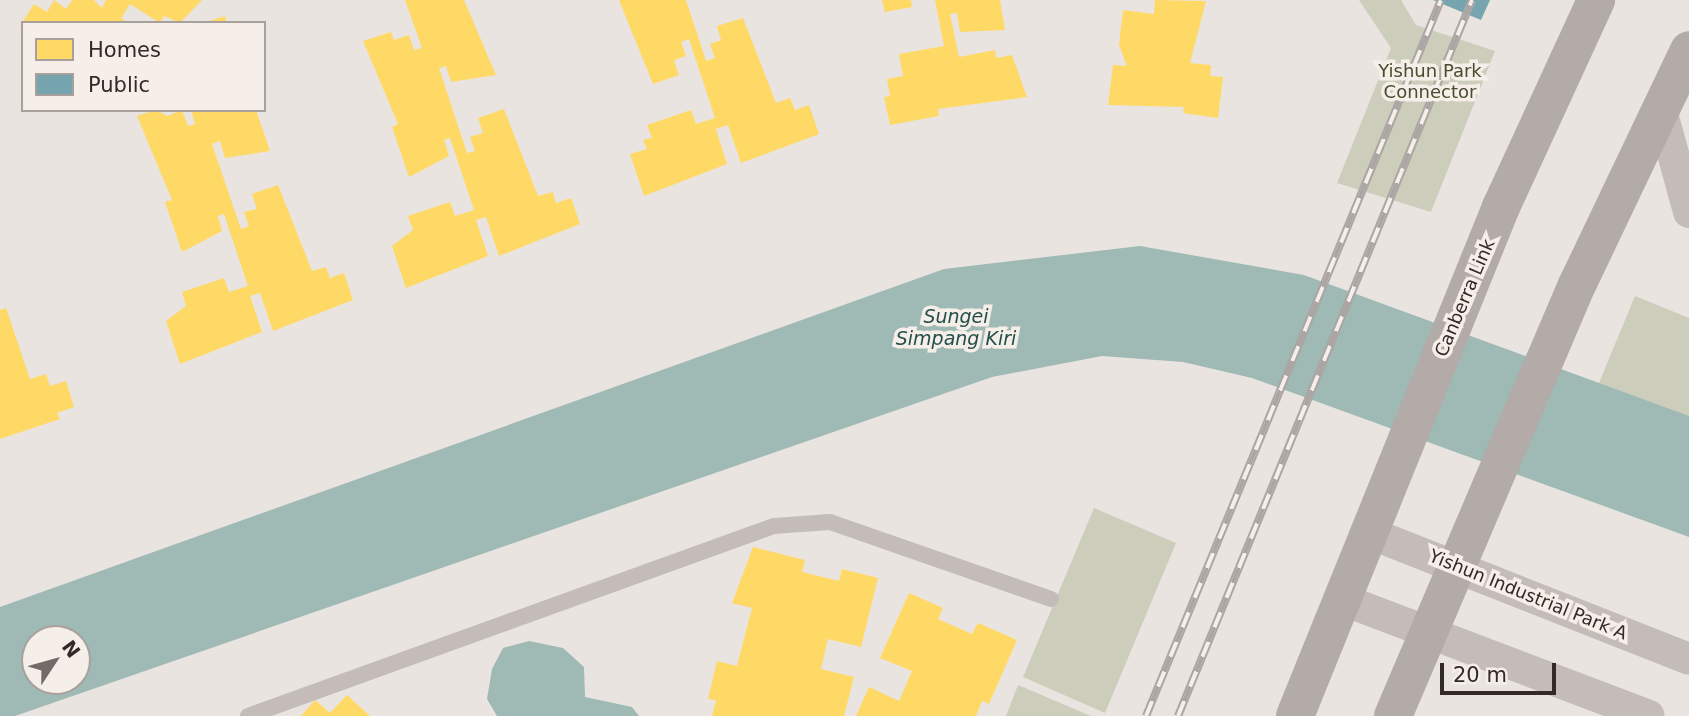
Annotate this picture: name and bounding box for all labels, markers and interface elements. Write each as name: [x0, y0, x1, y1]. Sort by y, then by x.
legend: [21, 21, 266, 112]
text: Homes: [88, 38, 161, 62]
park label: Yishun Park Connector: [1378, 61, 1482, 104]
text: Public: [88, 73, 150, 97]
street label: Canberra Link: [1431, 236, 1499, 360]
water label: Sungei Simpang Kiri: [896, 306, 1016, 350]
street label: Yishun Industrial Park A: [1426, 545, 1630, 645]
north arrow: [21, 625, 91, 695]
text: N: [58, 636, 85, 662]
scale bar: [1444, 650, 1560, 694]
text: 20 m: [1453, 663, 1507, 687]

